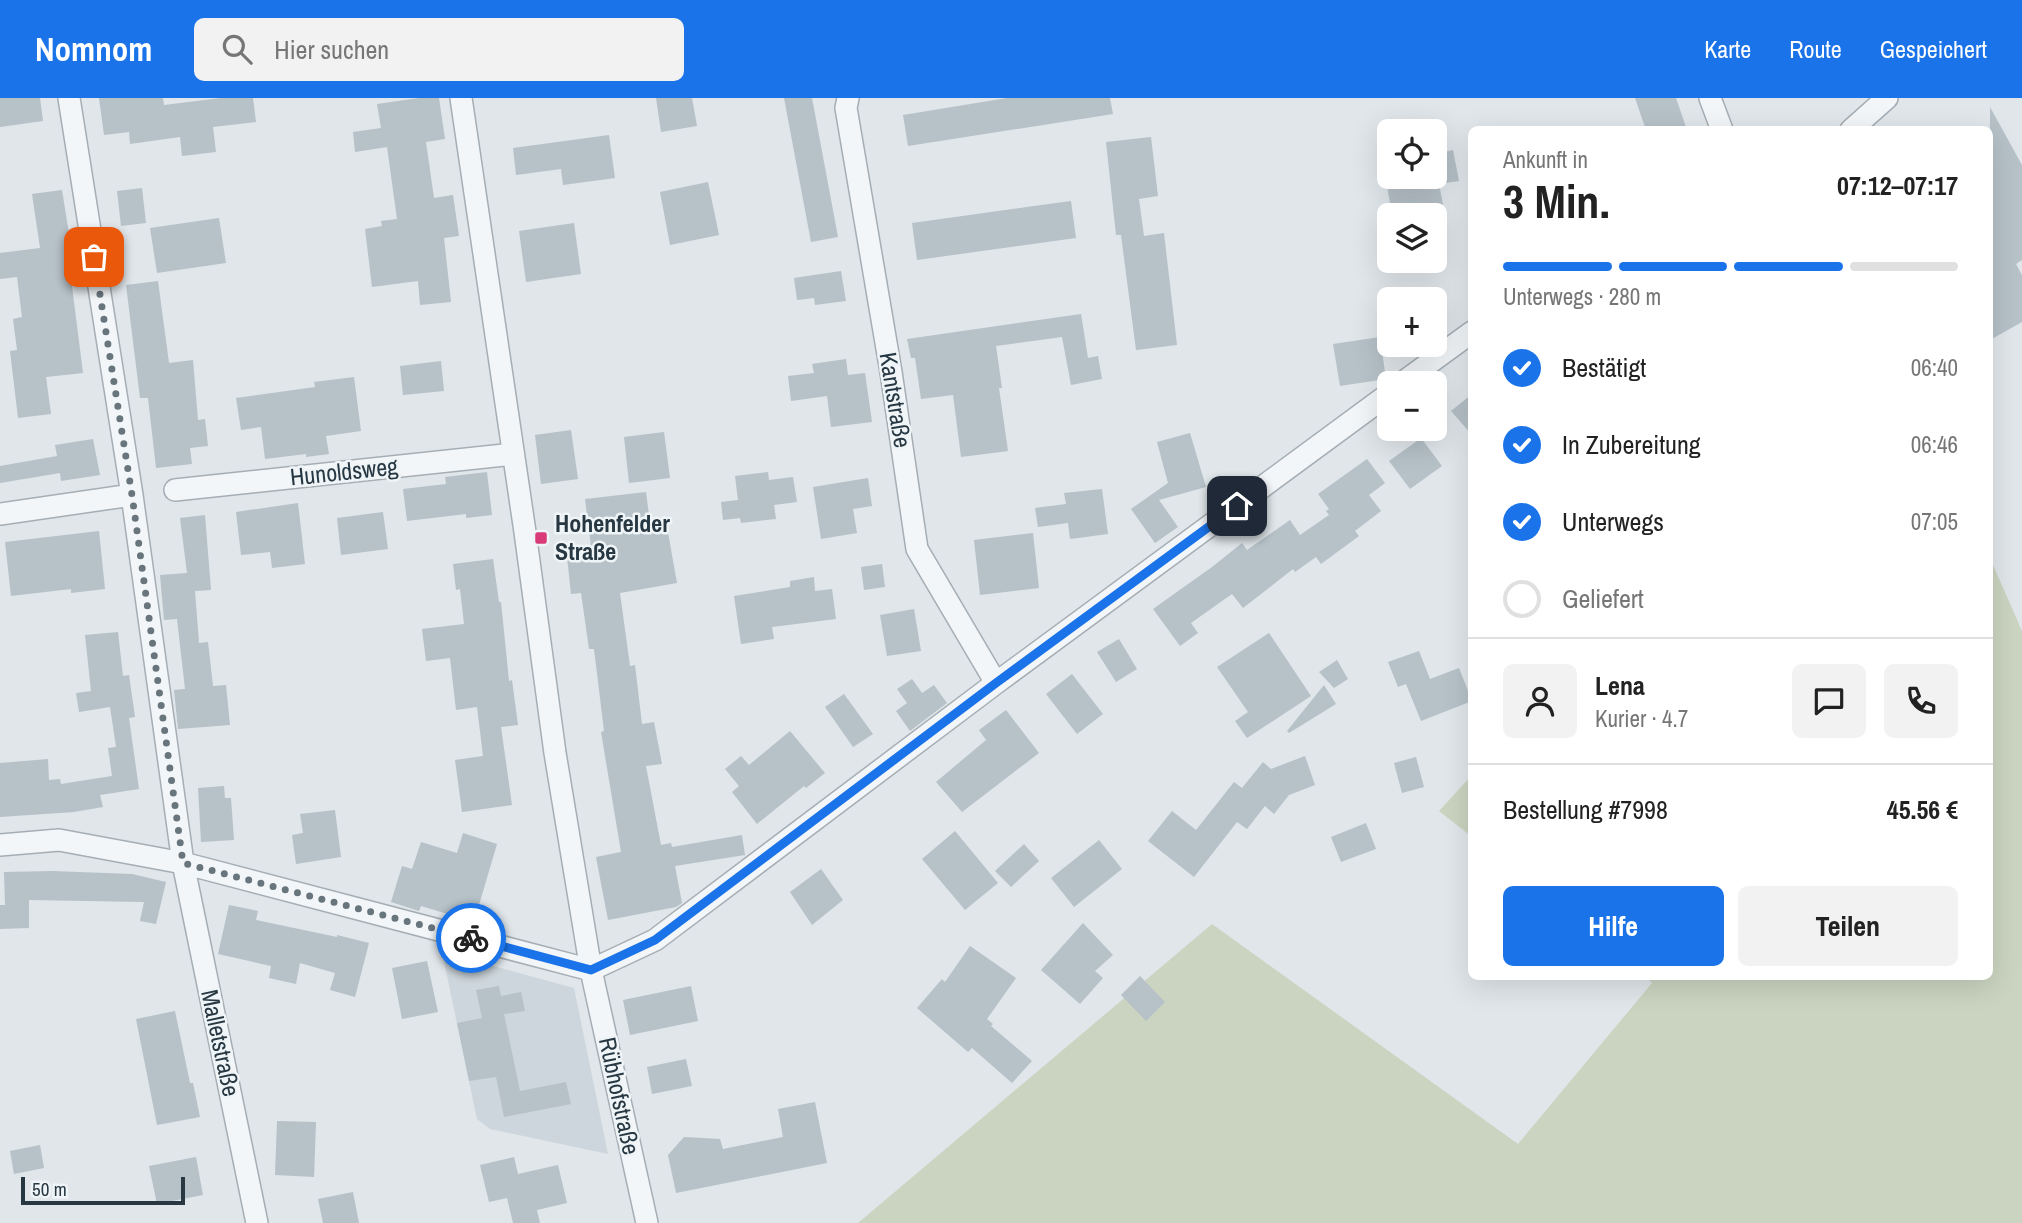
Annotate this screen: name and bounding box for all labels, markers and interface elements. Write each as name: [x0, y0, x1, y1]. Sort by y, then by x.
search box: [194, 18, 684, 81]
text: Nomnom: [35, 27, 152, 71]
icon: search: [218, 30, 256, 68]
text: Hier suchen: [274, 32, 389, 67]
text: Karte: [1704, 33, 1751, 65]
text: Route: [1789, 33, 1842, 65]
text: Gespeichert: [1880, 33, 1987, 65]
map controls: [1377, 119, 1447, 441]
button: locate: [1377, 119, 1447, 189]
text: Ankunft in: [1503, 144, 1588, 175]
text: 07:12–07:17: [1837, 168, 1958, 203]
text: 3 Min.: [1503, 170, 1610, 232]
button: layers: [1377, 203, 1447, 273]
pin: [64, 227, 124, 287]
icon: bag: [75, 238, 113, 276]
text: Unterwegs · 280 m: [1503, 281, 1661, 312]
button: +: [1377, 287, 1447, 357]
icon: check: [1503, 349, 1541, 387]
street label: Kantstraße: [873, 350, 919, 450]
text: Bestätigt: [1562, 350, 1646, 385]
text: 06:40: [1911, 352, 1958, 383]
button: −: [1377, 371, 1447, 441]
icon: check: [1503, 426, 1541, 464]
text: In Zubereitung: [1562, 427, 1701, 462]
text: 06:46: [1911, 429, 1958, 460]
street label: Hunoldsweg: [288, 449, 399, 493]
pin: [1207, 476, 1267, 536]
icon: home: [1218, 487, 1256, 525]
icon: check: [1503, 503, 1541, 541]
text: Unterwegs: [1562, 504, 1664, 539]
text: 07:05: [1911, 506, 1958, 537]
place label: Hohenfelder Straße: [555, 507, 670, 567]
marker: Hohenfelder Straße: [533, 530, 549, 546]
text: Geliefert: [1562, 581, 1644, 616]
button: person: [1503, 664, 1577, 738]
button: chat: [1792, 664, 1866, 738]
button: phone: [1884, 664, 1958, 738]
text: Lena: [1595, 668, 1645, 703]
text: Kurier · 4.7: [1595, 703, 1688, 734]
text: Bestellung #7998: [1503, 792, 1668, 827]
text: 45.56 €: [1887, 792, 1958, 827]
button: Hilfe: [1503, 886, 1724, 966]
button: Teilen: [1738, 886, 1958, 966]
courier: [436, 903, 506, 973]
icon: bike: [452, 919, 490, 957]
street label: Malletstraße: [194, 987, 248, 1099]
street label: Rübhofstraße: [592, 1034, 648, 1157]
scale bar: [21, 1174, 186, 1206]
text: 50 m: [32, 1176, 67, 1202]

